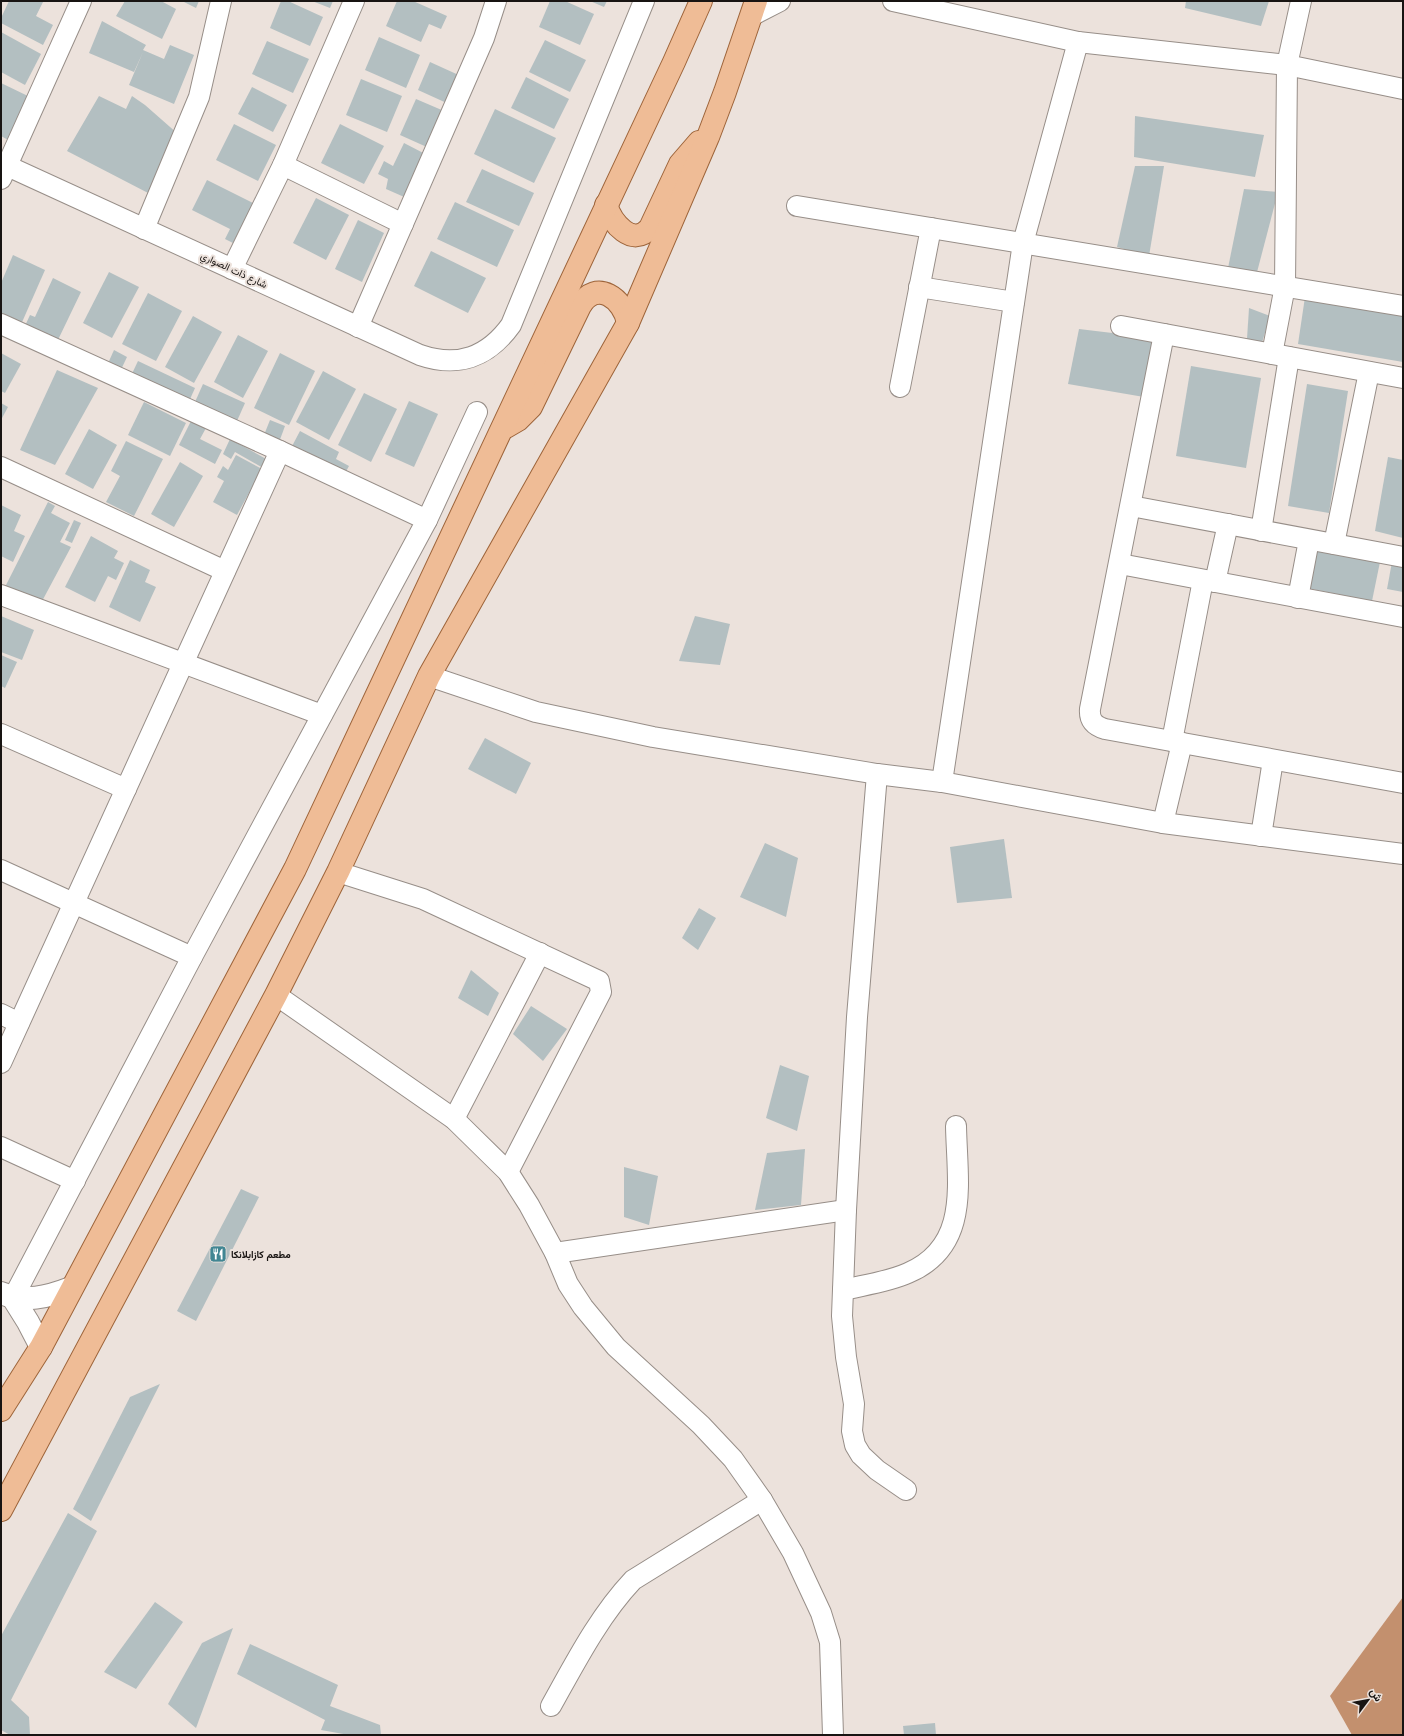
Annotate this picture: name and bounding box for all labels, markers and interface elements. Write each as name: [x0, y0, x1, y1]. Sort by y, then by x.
street label: شارع ذات الصواري: [198, 249, 270, 293]
restaurant icon: مطعم كازابلانكا: [208, 1244, 228, 1264]
place label: مطعم كازابلانكا: [231, 1248, 291, 1261]
north arrow: [1348, 1680, 1388, 1720]
text: ش: [1367, 1685, 1386, 1704]

